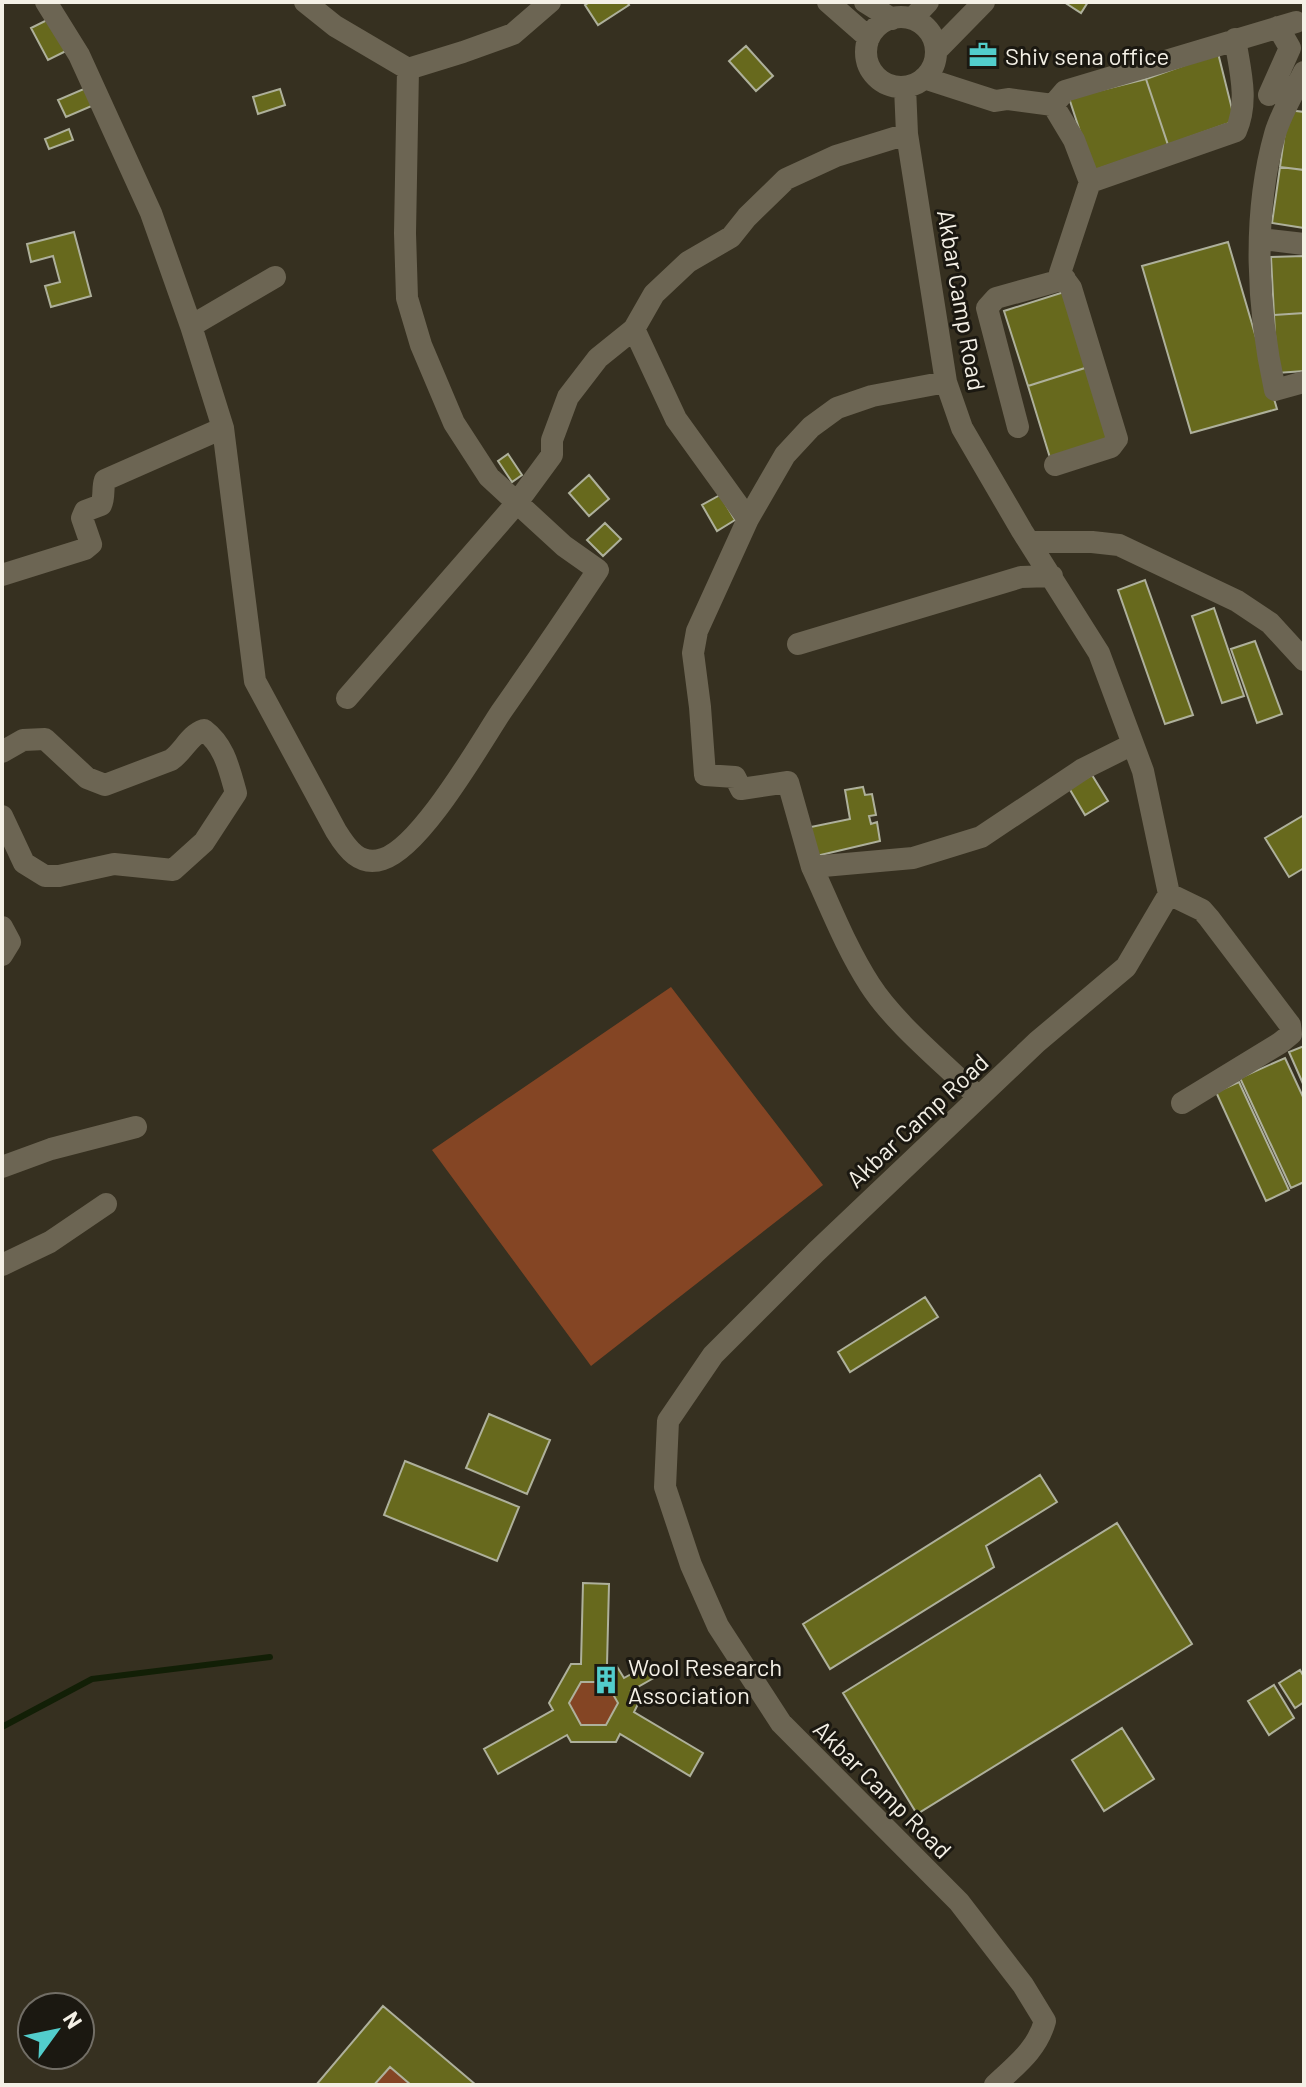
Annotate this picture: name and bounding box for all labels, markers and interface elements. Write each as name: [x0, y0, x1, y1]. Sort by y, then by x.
office icon: Shiv sena office: [968, 40, 998, 70]
place label: Shiv sena office: [1005, 41, 1169, 70]
street label: Akbar Camp Road: [932, 207, 992, 393]
street label: Akbar Camp Road: [840, 1047, 994, 1193]
place label: Wool Research Association: [628, 1652, 782, 1709]
building icon: Wool Research Association: [591, 1665, 621, 1695]
street label: Akbar Camp Road: [808, 1714, 958, 1864]
north arrow: [16, 1991, 96, 2071]
text: N: [59, 2006, 89, 2033]

